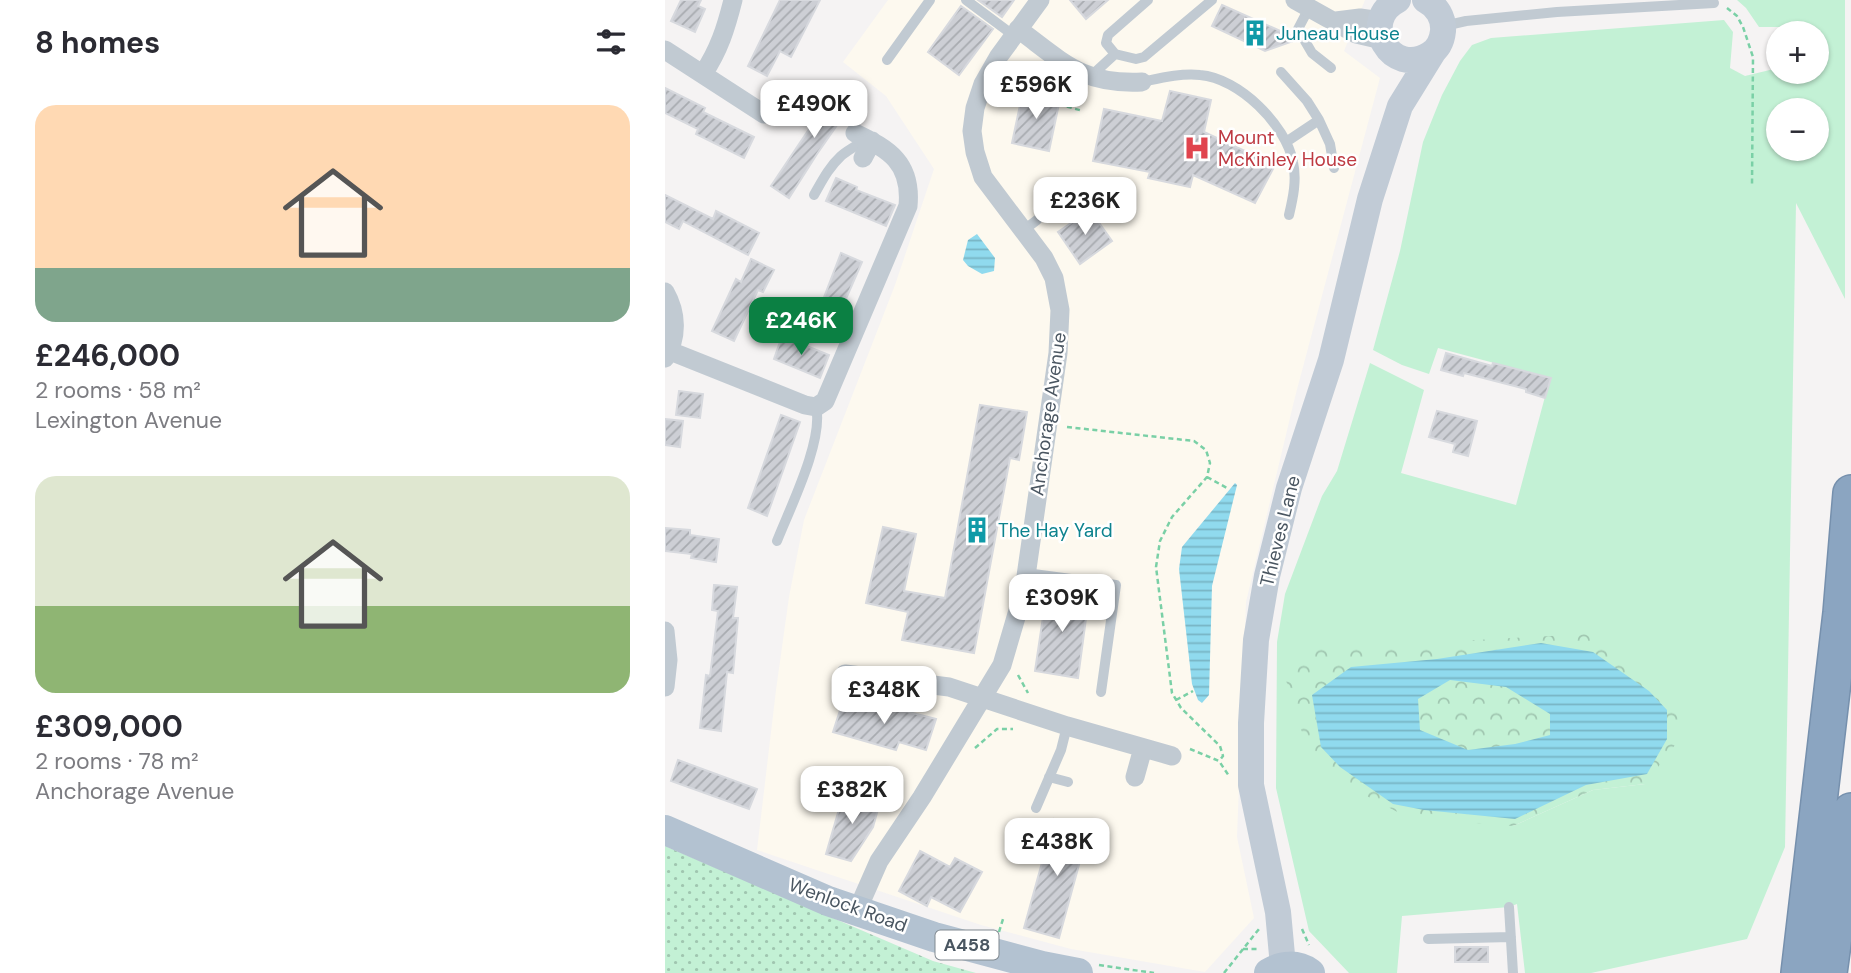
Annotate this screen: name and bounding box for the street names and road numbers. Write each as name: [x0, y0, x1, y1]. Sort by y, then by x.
street label: Anchorage Avenue: [1024, 331, 1072, 497]
street label: Thieves Lane: [1254, 473, 1306, 589]
street label: Wenlock Road: [785, 872, 911, 938]
road number: A458: [935, 930, 999, 960]

